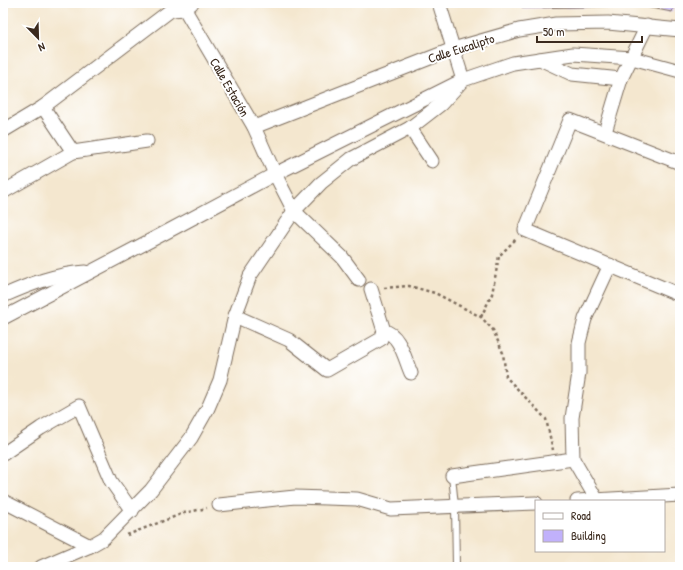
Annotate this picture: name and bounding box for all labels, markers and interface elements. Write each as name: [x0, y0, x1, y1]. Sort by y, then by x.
north arrow: [18, 18, 58, 58]
scale bar: [537, 18, 642, 44]
text: 50 m: [543, 23, 564, 40]
street label: Calle Eucalipto: [426, 29, 496, 67]
text: N: [36, 40, 47, 55]
street label: Calle Estación: [206, 54, 254, 120]
legend: [535, 500, 665, 552]
text: Road: [571, 507, 591, 524]
text: Building: [571, 527, 606, 544]

